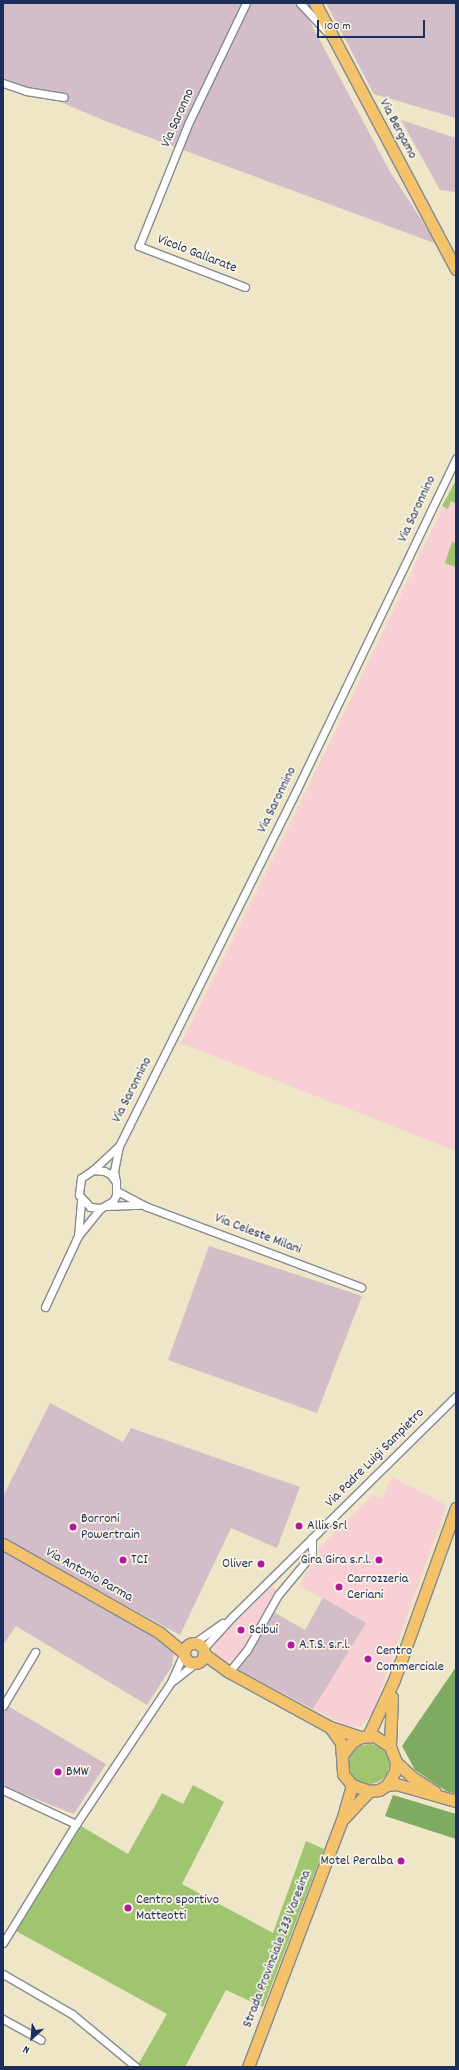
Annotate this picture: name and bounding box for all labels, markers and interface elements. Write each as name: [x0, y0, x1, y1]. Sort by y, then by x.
scale bar: [319, 12, 427, 38]
text: 100 m: [324, 18, 351, 35]
street label: Via Saronno: [158, 86, 198, 150]
street label: Via Bergamo: [375, 96, 421, 162]
street label: Vicolo Gallarate: [155, 231, 239, 277]
street label: Via Saronnino: [394, 473, 440, 545]
street label: Via Saronnino: [254, 764, 300, 836]
street label: Via Saronnino: [108, 1054, 156, 1126]
street label: Via Celeste Milani: [212, 1210, 304, 1258]
street label: Via Padre Luigi Sampietro: [322, 1405, 428, 1511]
place label: Borroni Powertrain: [81, 1511, 140, 1544]
place label: Allix Srl: [307, 1518, 347, 1534]
marker: Allix Srl: [294, 1521, 304, 1531]
marker: Borroni Powertrain: [68, 1522, 78, 1532]
street label: Via Antonio Parma: [42, 1544, 136, 1606]
place label: TCI: [131, 1552, 148, 1568]
place label: Gira Gira s.r.l.: [300, 1552, 371, 1568]
marker: TCI: [118, 1555, 128, 1565]
marker: Gira Gira s.r.l.: [374, 1555, 384, 1565]
place label: Oliver: [222, 1556, 253, 1572]
marker: Oliver: [256, 1559, 266, 1569]
place label: Carrozzeria Ceriani: [347, 1571, 408, 1604]
marker: Carrozzeria Ceriani: [334, 1582, 344, 1592]
place label: Scibui: [249, 1622, 278, 1638]
marker: Scibui: [236, 1625, 246, 1635]
place label: A.T.S. s.r.l.: [299, 1637, 350, 1653]
marker: A.T.S. s.r.l.: [286, 1640, 296, 1650]
place label: Centro Commerciale: [376, 1643, 444, 1676]
marker: Centro Commerciale: [363, 1654, 373, 1664]
place label: BMW: [66, 1764, 89, 1780]
marker: BMW: [53, 1767, 63, 1777]
place label: Motel Peralba: [320, 1853, 393, 1869]
marker: Motel Peralba: [396, 1856, 406, 1866]
street label: Strada Provinciale 233 Varesina: [239, 1868, 315, 2030]
place label: Centro sportivo Matteotti: [136, 1892, 219, 1924]
marker: Centro sportivo Matteotti: [123, 1903, 133, 1913]
north arrow: [12, 2018, 52, 2058]
text: N: [21, 2040, 33, 2057]

